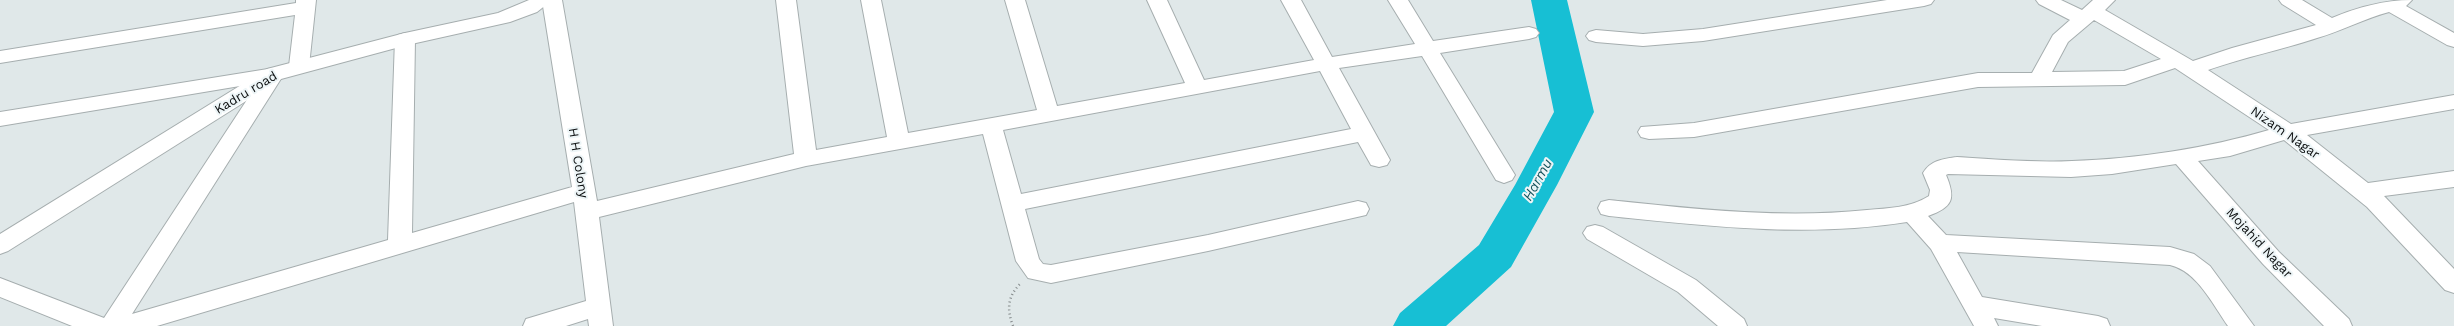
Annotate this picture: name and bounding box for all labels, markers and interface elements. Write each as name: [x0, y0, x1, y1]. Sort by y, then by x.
street label: Kadru road: [212, 68, 280, 118]
street label: Nizam Nagar: [2248, 104, 2322, 162]
street label: H H Colony: [565, 127, 591, 199]
water label: Harmu: [1520, 156, 1556, 204]
street label: Mojahid Nagar: [2223, 205, 2295, 281]

